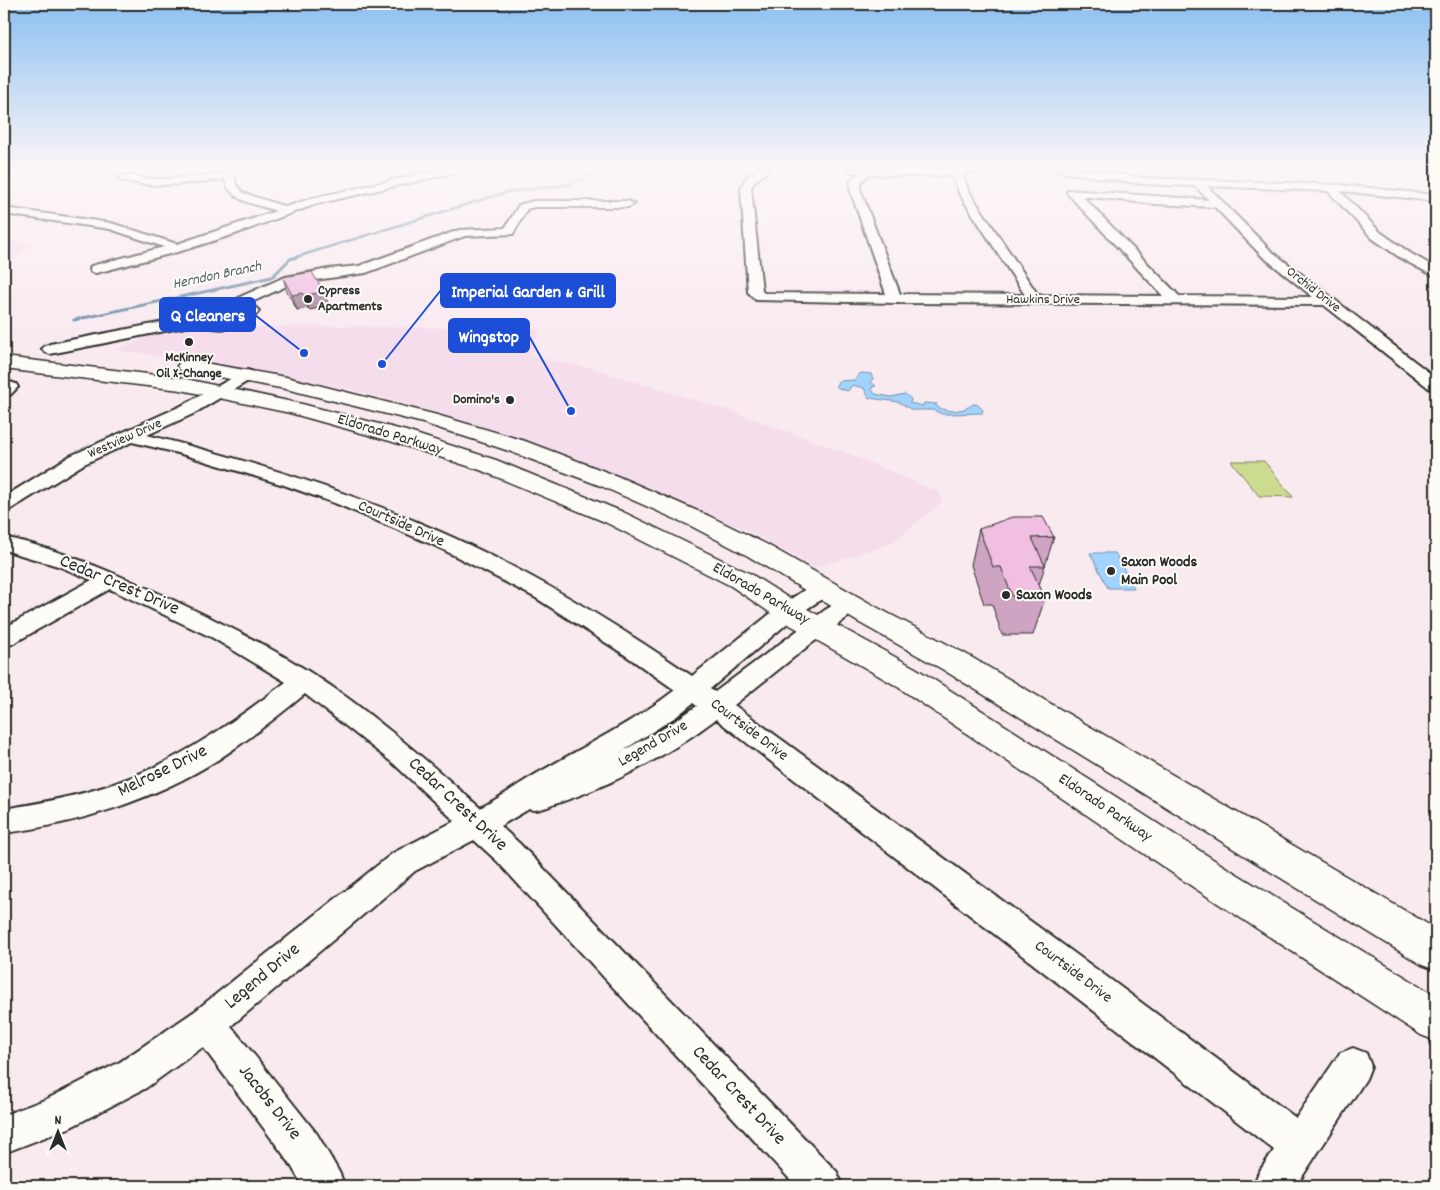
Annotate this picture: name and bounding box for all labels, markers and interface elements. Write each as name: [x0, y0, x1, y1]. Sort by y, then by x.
water label: Herndon Branch: [170, 256, 265, 296]
street label: Orchid Drive: [1281, 262, 1345, 318]
callout: Imperial Garden & Grill: [441, 274, 615, 307]
place label: Cypress Apartments: [318, 281, 382, 317]
text: Imperial Garden & Grill: [451, 281, 606, 306]
street label: Hawkins Drive: [1006, 290, 1080, 310]
marker: Cypress Apartments: [302, 293, 314, 305]
callout: Q Cleaners: [160, 298, 255, 331]
text: Q Cleaners: [171, 305, 246, 330]
callout: Wingstop: [449, 319, 529, 352]
text: Wingstop: [459, 326, 519, 351]
marker: McKinney Oil X-Change: [183, 336, 195, 348]
place label: McKinney Oil X-Change: [156, 348, 222, 384]
place label: Domino's: [453, 390, 500, 410]
marker: Domino's: [504, 394, 516, 406]
street label: Eldorado Parkway: [335, 408, 446, 462]
street label: Westview Drive: [85, 414, 165, 464]
street label: Courtside Drive: [354, 495, 448, 553]
street label: Cedar Crest Drive: [55, 549, 183, 623]
place label: Saxon Woods Main Pool: [1121, 551, 1198, 592]
street label: Eldorado Parkway: [708, 557, 814, 631]
marker: Saxon Woods Main Pool: [1105, 565, 1117, 577]
place label: Saxon Woods: [1016, 584, 1093, 607]
marker: Saxon Woods: [1000, 589, 1012, 601]
street label: Courtside Drive: [705, 693, 793, 767]
street label: Legend Drive: [614, 715, 692, 773]
street label: Melrose Drive: [114, 739, 212, 805]
street label: Cedar Crest Drive: [401, 752, 513, 858]
street label: Eldorado Parkway: [1053, 768, 1157, 848]
street label: Courtside Drive: [1029, 935, 1117, 1009]
street label: Legend Drive: [219, 937, 307, 1017]
street label: Cedar Crest Drive: [685, 1040, 791, 1152]
street label: Jacobs Drive: [231, 1060, 307, 1146]
north arrow: [32, 1108, 82, 1158]
text: N: [55, 1111, 62, 1131]

